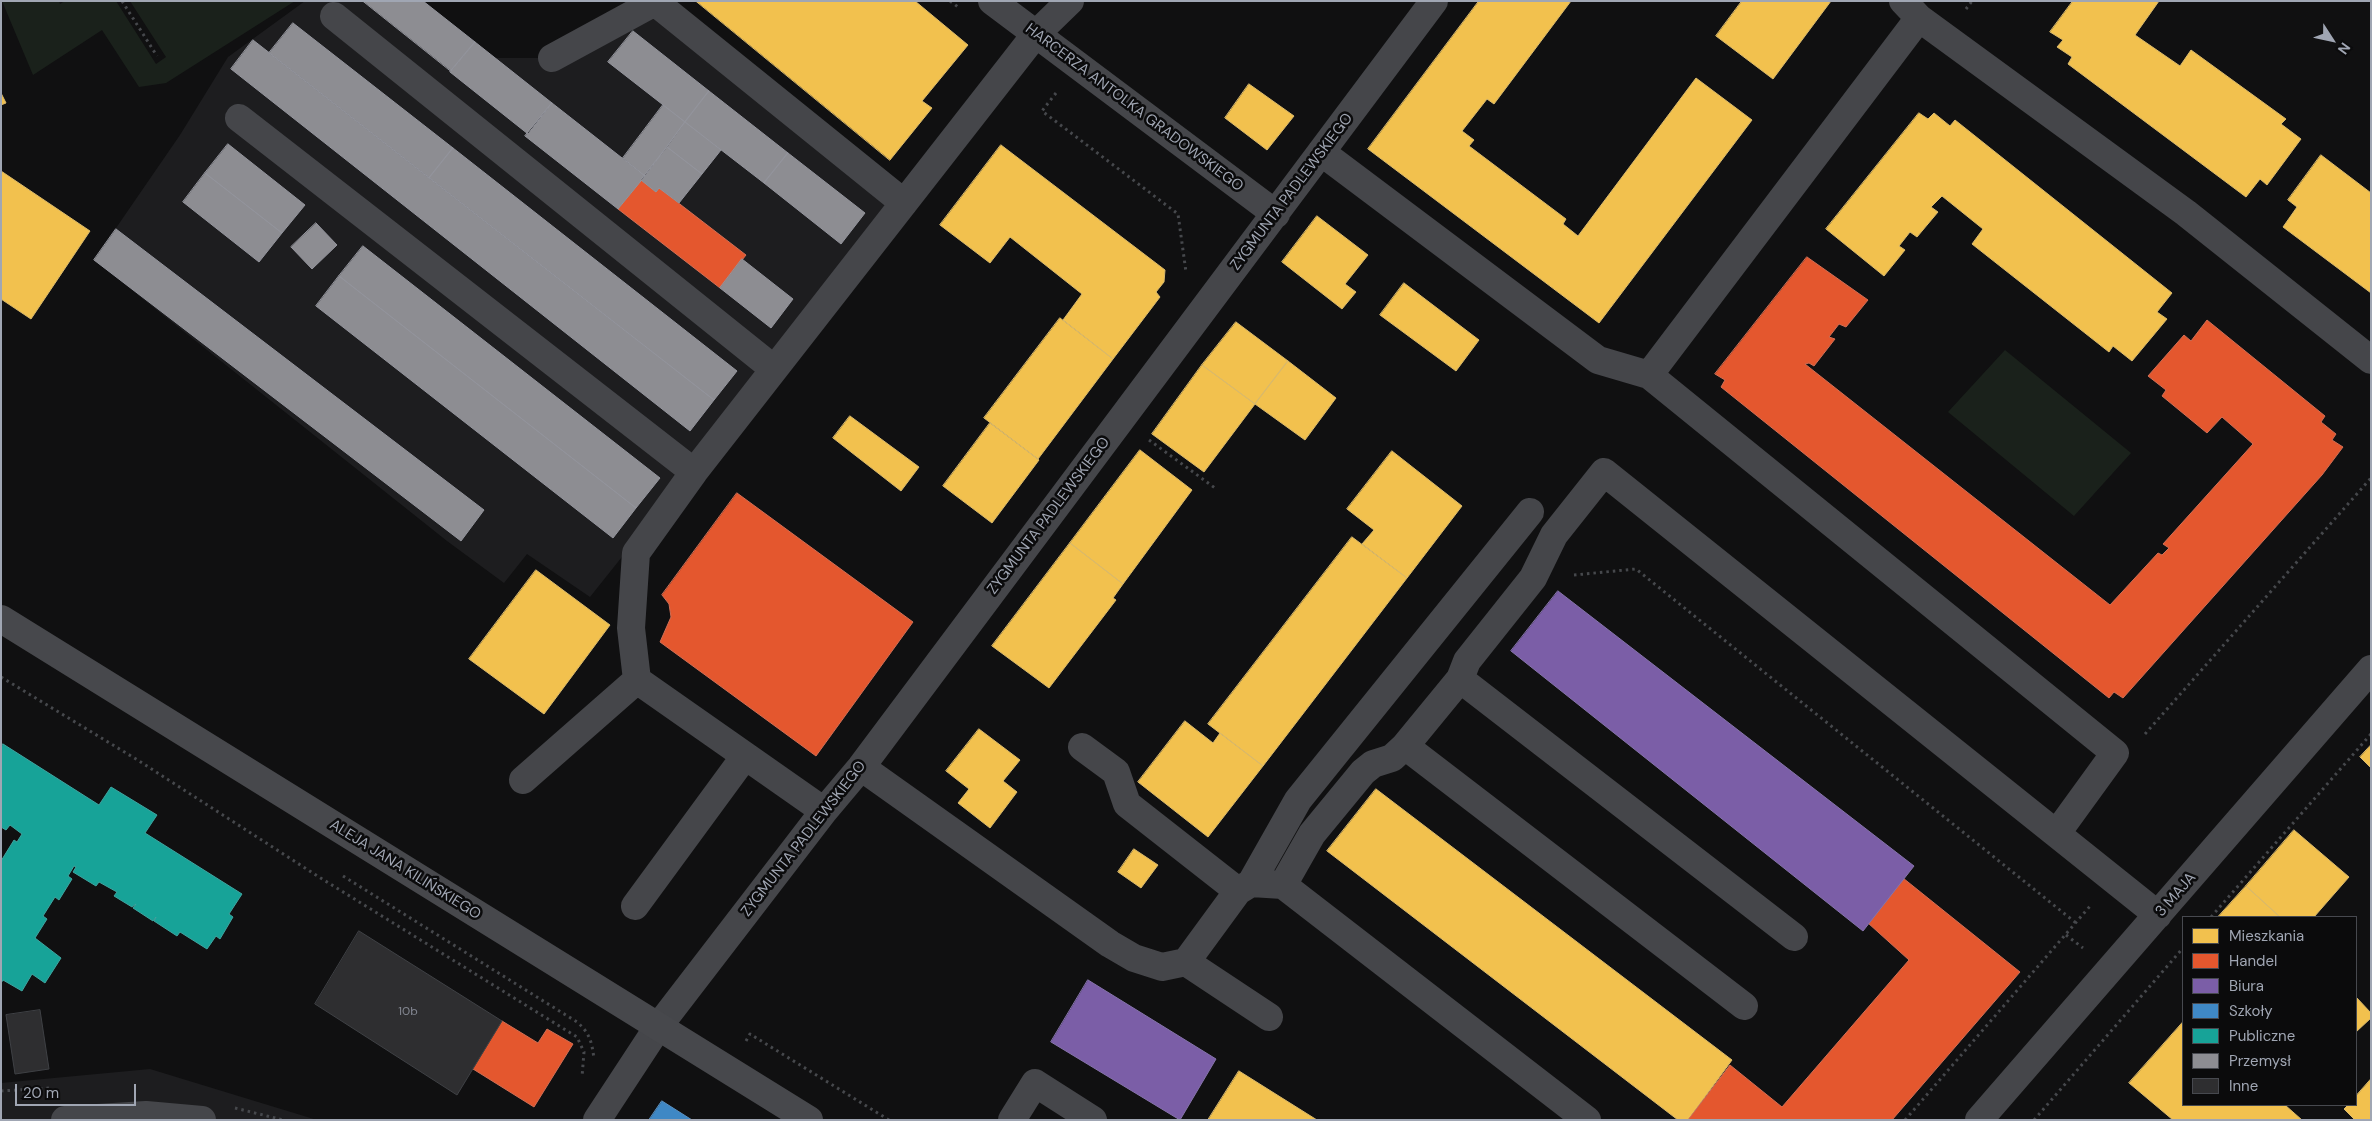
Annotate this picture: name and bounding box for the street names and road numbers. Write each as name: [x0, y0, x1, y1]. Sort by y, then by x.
street label: HARCERZA ANTOLKA GRADOWSKIEGO: [1021, 20, 1247, 196]
street label: ZYGMUNTA PADLEWSKIEGO: [1227, 110, 1357, 274]
street label: ZYGMUNTA PADLEWSKIEGO: [984, 434, 1114, 598]
street label: ZYGMUNTA PADLEWSKIEGO: [738, 758, 870, 920]
street label: ALEJA JANA KILIŃSKIEGO: [326, 816, 484, 924]
street label: 3 MAJA: [2152, 869, 2200, 921]

